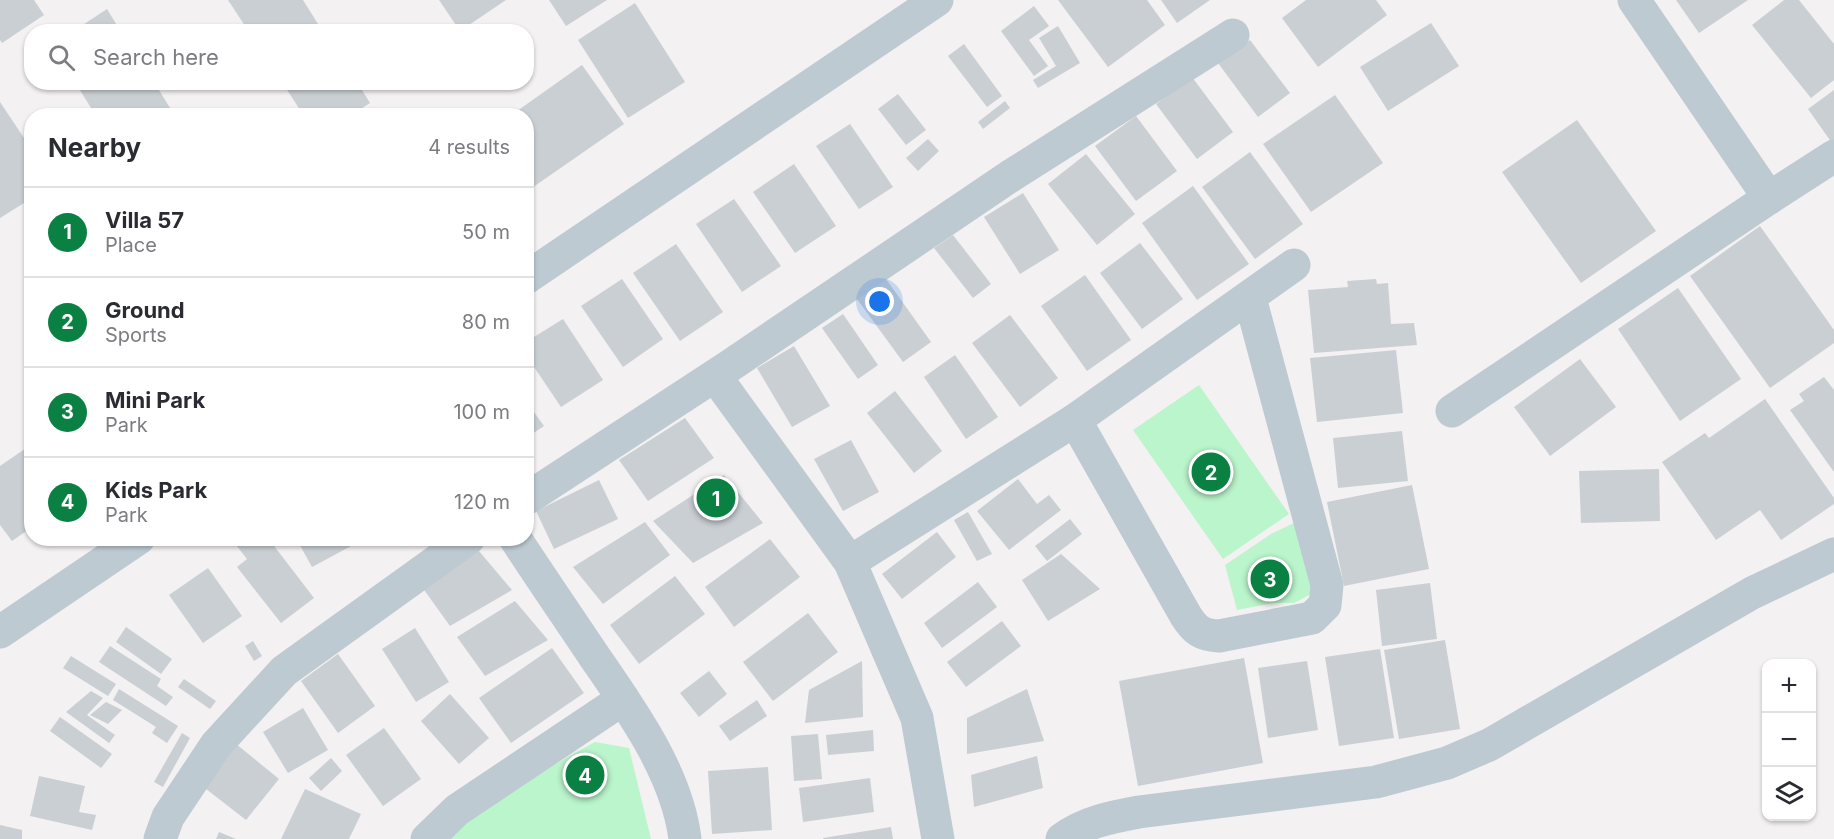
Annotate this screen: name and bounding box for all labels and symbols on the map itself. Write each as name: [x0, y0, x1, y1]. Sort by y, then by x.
your location: [865, 287, 894, 316]
pin: 2: [1192, 450, 1230, 494]
pin: 1: [696, 476, 736, 520]
pin: 3: [1250, 556, 1290, 602]
pin: 4: [566, 752, 604, 798]

